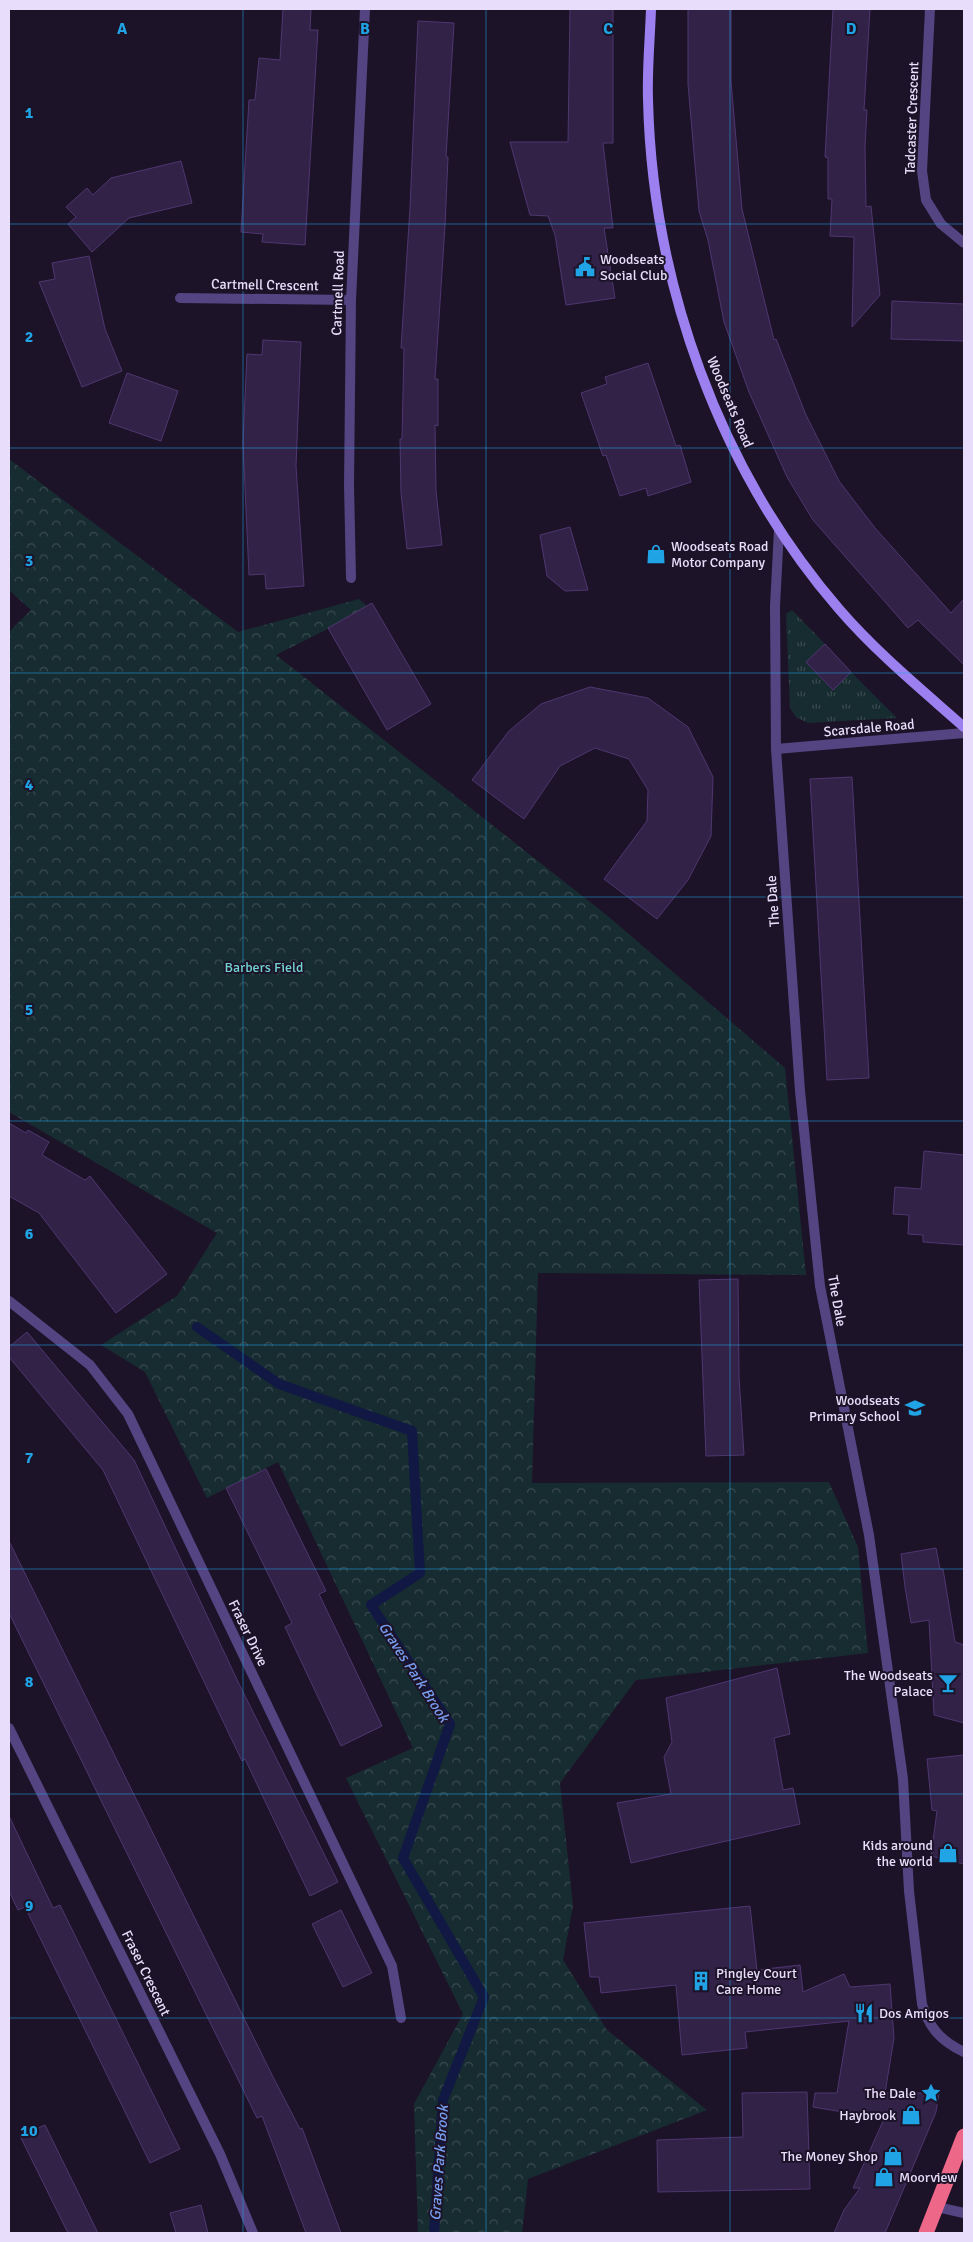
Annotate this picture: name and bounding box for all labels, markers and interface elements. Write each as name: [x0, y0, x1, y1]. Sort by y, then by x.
text: A: [117, 19, 128, 39]
text: B: [360, 19, 370, 39]
text: C: [603, 19, 613, 39]
text: D: [846, 19, 857, 39]
street label: Tadcaster Crescent: [902, 61, 922, 175]
text: 1: [25, 103, 34, 123]
street label: Cartmell Road: [328, 250, 348, 336]
place label: Woodseats Social Club: [600, 251, 667, 284]
public building icon: Woodseats Social Club: [574, 256, 596, 278]
street label: Cartmell Crescent: [211, 276, 319, 294]
text: 2: [25, 327, 33, 347]
street label: Woodseats Road: [703, 354, 757, 450]
place label: Woodseats Road Motor Company: [671, 538, 768, 571]
shop icon: Woodseats Road Motor Company: [645, 543, 667, 565]
text: 3: [25, 551, 33, 571]
street label: Scarsdale Road: [823, 716, 915, 740]
text: 4: [25, 775, 34, 795]
street label: The Dale: [763, 875, 783, 927]
park label: Barbers Field: [224, 959, 304, 976]
text: 5: [25, 1000, 33, 1020]
text: 6: [25, 1224, 34, 1244]
street label: The Dale: [824, 1274, 850, 1328]
place label: Woodseats Primary School: [809, 1392, 900, 1425]
school or university icon: Woodseats Primary School: [904, 1397, 926, 1419]
text: 7: [25, 1448, 34, 1468]
street label: Fraser Drive: [225, 1597, 271, 1669]
water label: Graves Park Brook: [375, 1619, 454, 1727]
place label: The Woodseats Palace: [844, 1667, 933, 1700]
text: 8: [25, 1672, 34, 1692]
bar icon: The Woodseats Palace: [937, 1672, 959, 1694]
place label: Kids around the world: [862, 1837, 933, 1870]
shop icon: Kids around the world: [937, 1842, 959, 1864]
text: 9: [25, 1896, 34, 1916]
street label: Fraser Crescent: [118, 1927, 174, 2019]
place label: Pingley Court Care Home: [716, 1965, 797, 1998]
building icon: Pingley Court Care Home: [690, 1970, 712, 1992]
restaurant icon: Dos Amigos: [853, 2002, 875, 2024]
place label: Dos Amigos: [879, 2005, 949, 2022]
place icon: The Dale: [920, 2082, 942, 2104]
place label: The Dale: [864, 2085, 916, 2102]
water label: Graves Park Brook: [426, 2103, 452, 2221]
shop icon: Haybrook: [900, 2104, 922, 2126]
place label: Haybrook: [839, 2107, 896, 2124]
text: 10: [20, 2121, 38, 2141]
shop icon: The Money Shop: [882, 2145, 904, 2167]
place label: The Money Shop: [781, 2148, 878, 2165]
shop icon: Moorview: [873, 2166, 895, 2188]
place label: Moorview: [899, 2169, 957, 2186]

